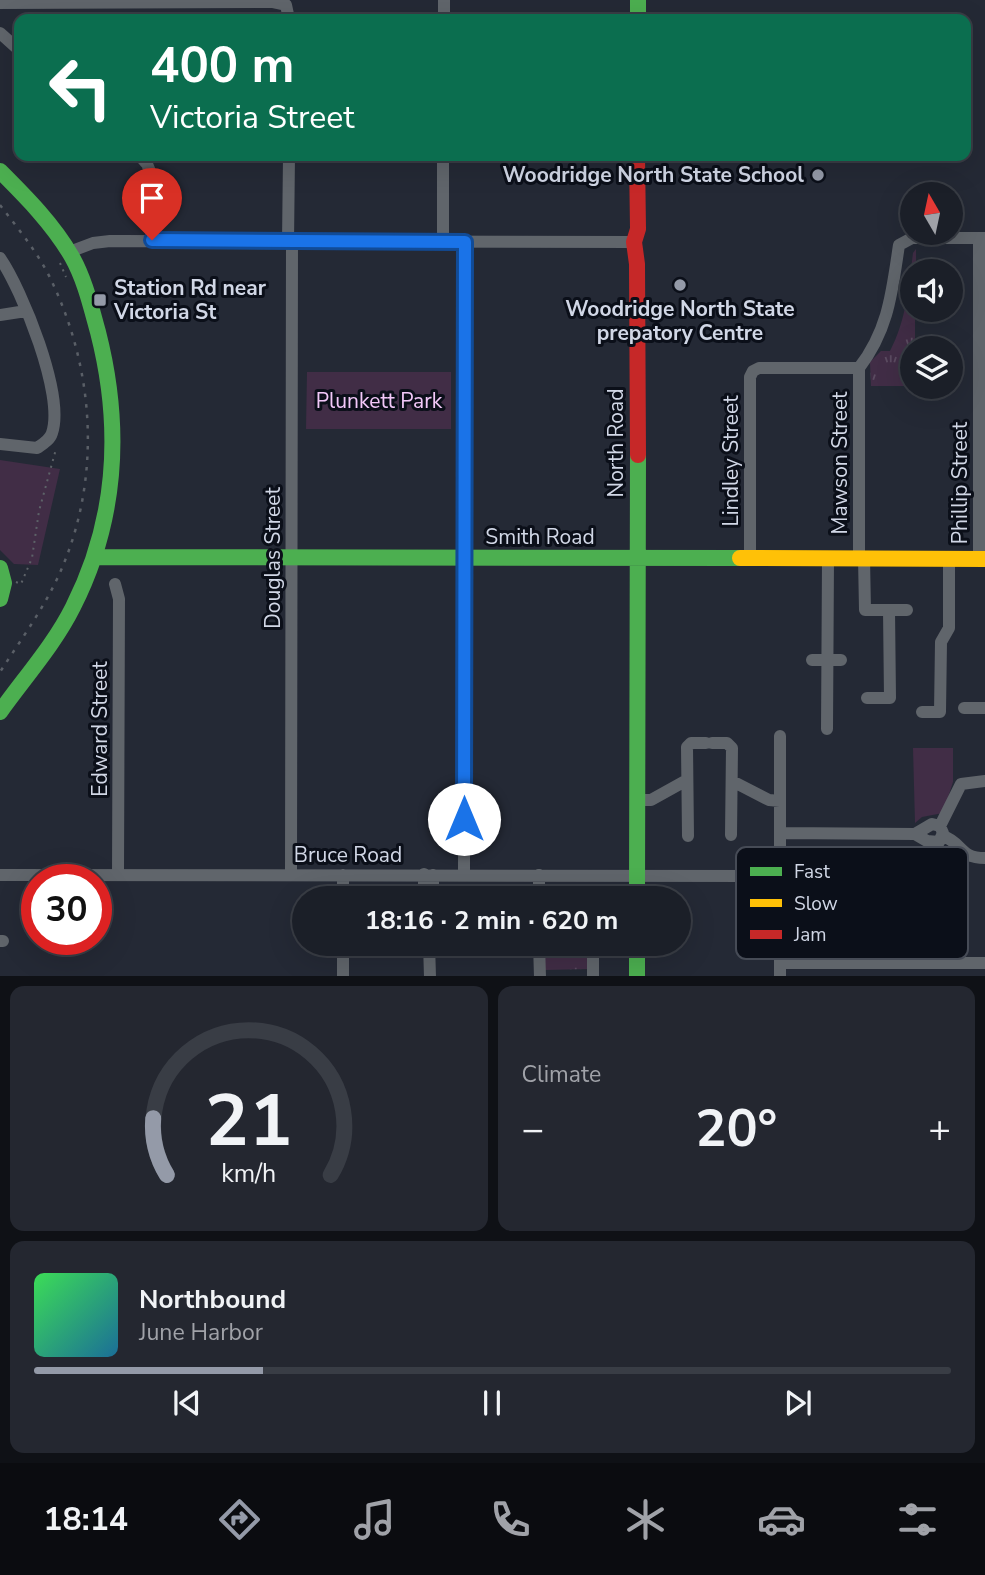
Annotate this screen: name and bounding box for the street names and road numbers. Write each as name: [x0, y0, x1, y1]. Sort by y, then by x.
street label: North Road: [602, 389, 630, 497]
street label: Mawson Street: [826, 391, 854, 534]
street label: Lindley Street: [717, 395, 745, 527]
street label: Phillip Street: [946, 421, 974, 544]
street label: Douglas Street: [259, 487, 287, 629]
street label: Smith Road: [485, 523, 595, 551]
street label: Edward Street: [86, 661, 114, 797]
street label: Bruce Road: [294, 841, 402, 869]

